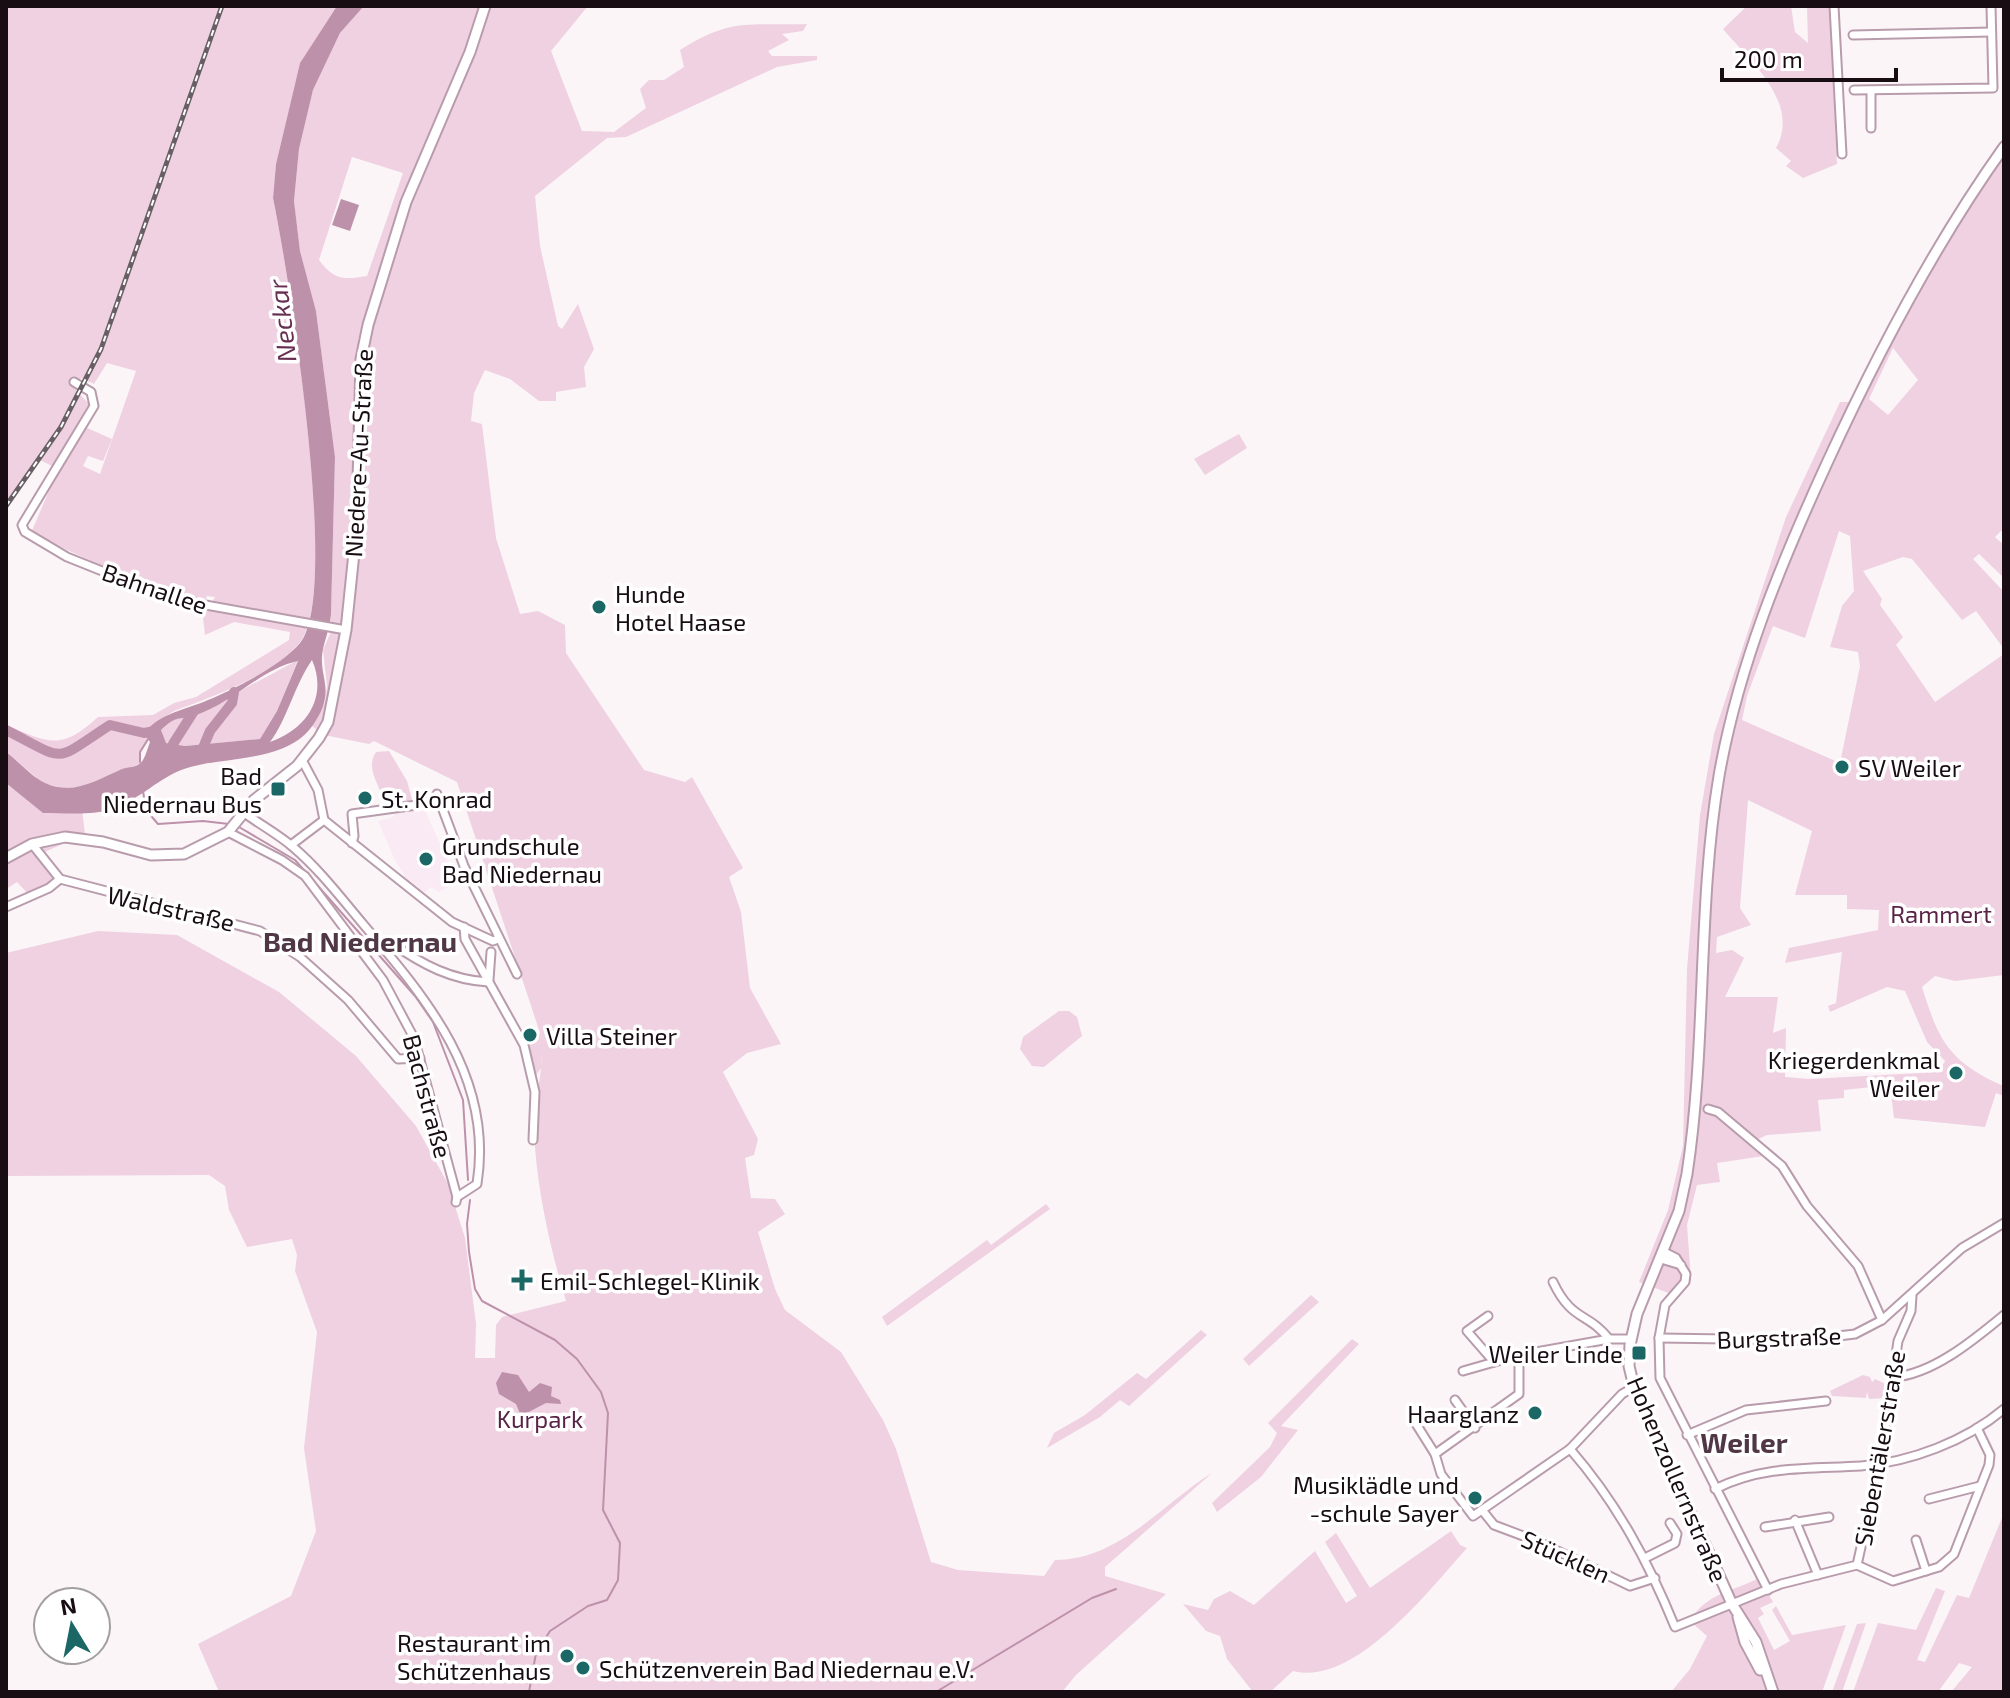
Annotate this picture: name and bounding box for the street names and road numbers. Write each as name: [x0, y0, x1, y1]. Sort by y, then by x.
street label: Niedere-Au-Straße: [338, 348, 378, 558]
street label: Bahnallee: [99, 557, 211, 619]
street label: Waldstraße: [105, 879, 237, 937]
street label: Bachstraße: [398, 1031, 458, 1161]
street label: Burgstraße: [1716, 1320, 1842, 1354]
street label: Siebentälerstraße: [1848, 1348, 1910, 1548]
street label: Hohenzollernstraße: [1622, 1372, 1734, 1586]
street label: Stücklen: [1517, 1524, 1615, 1588]

